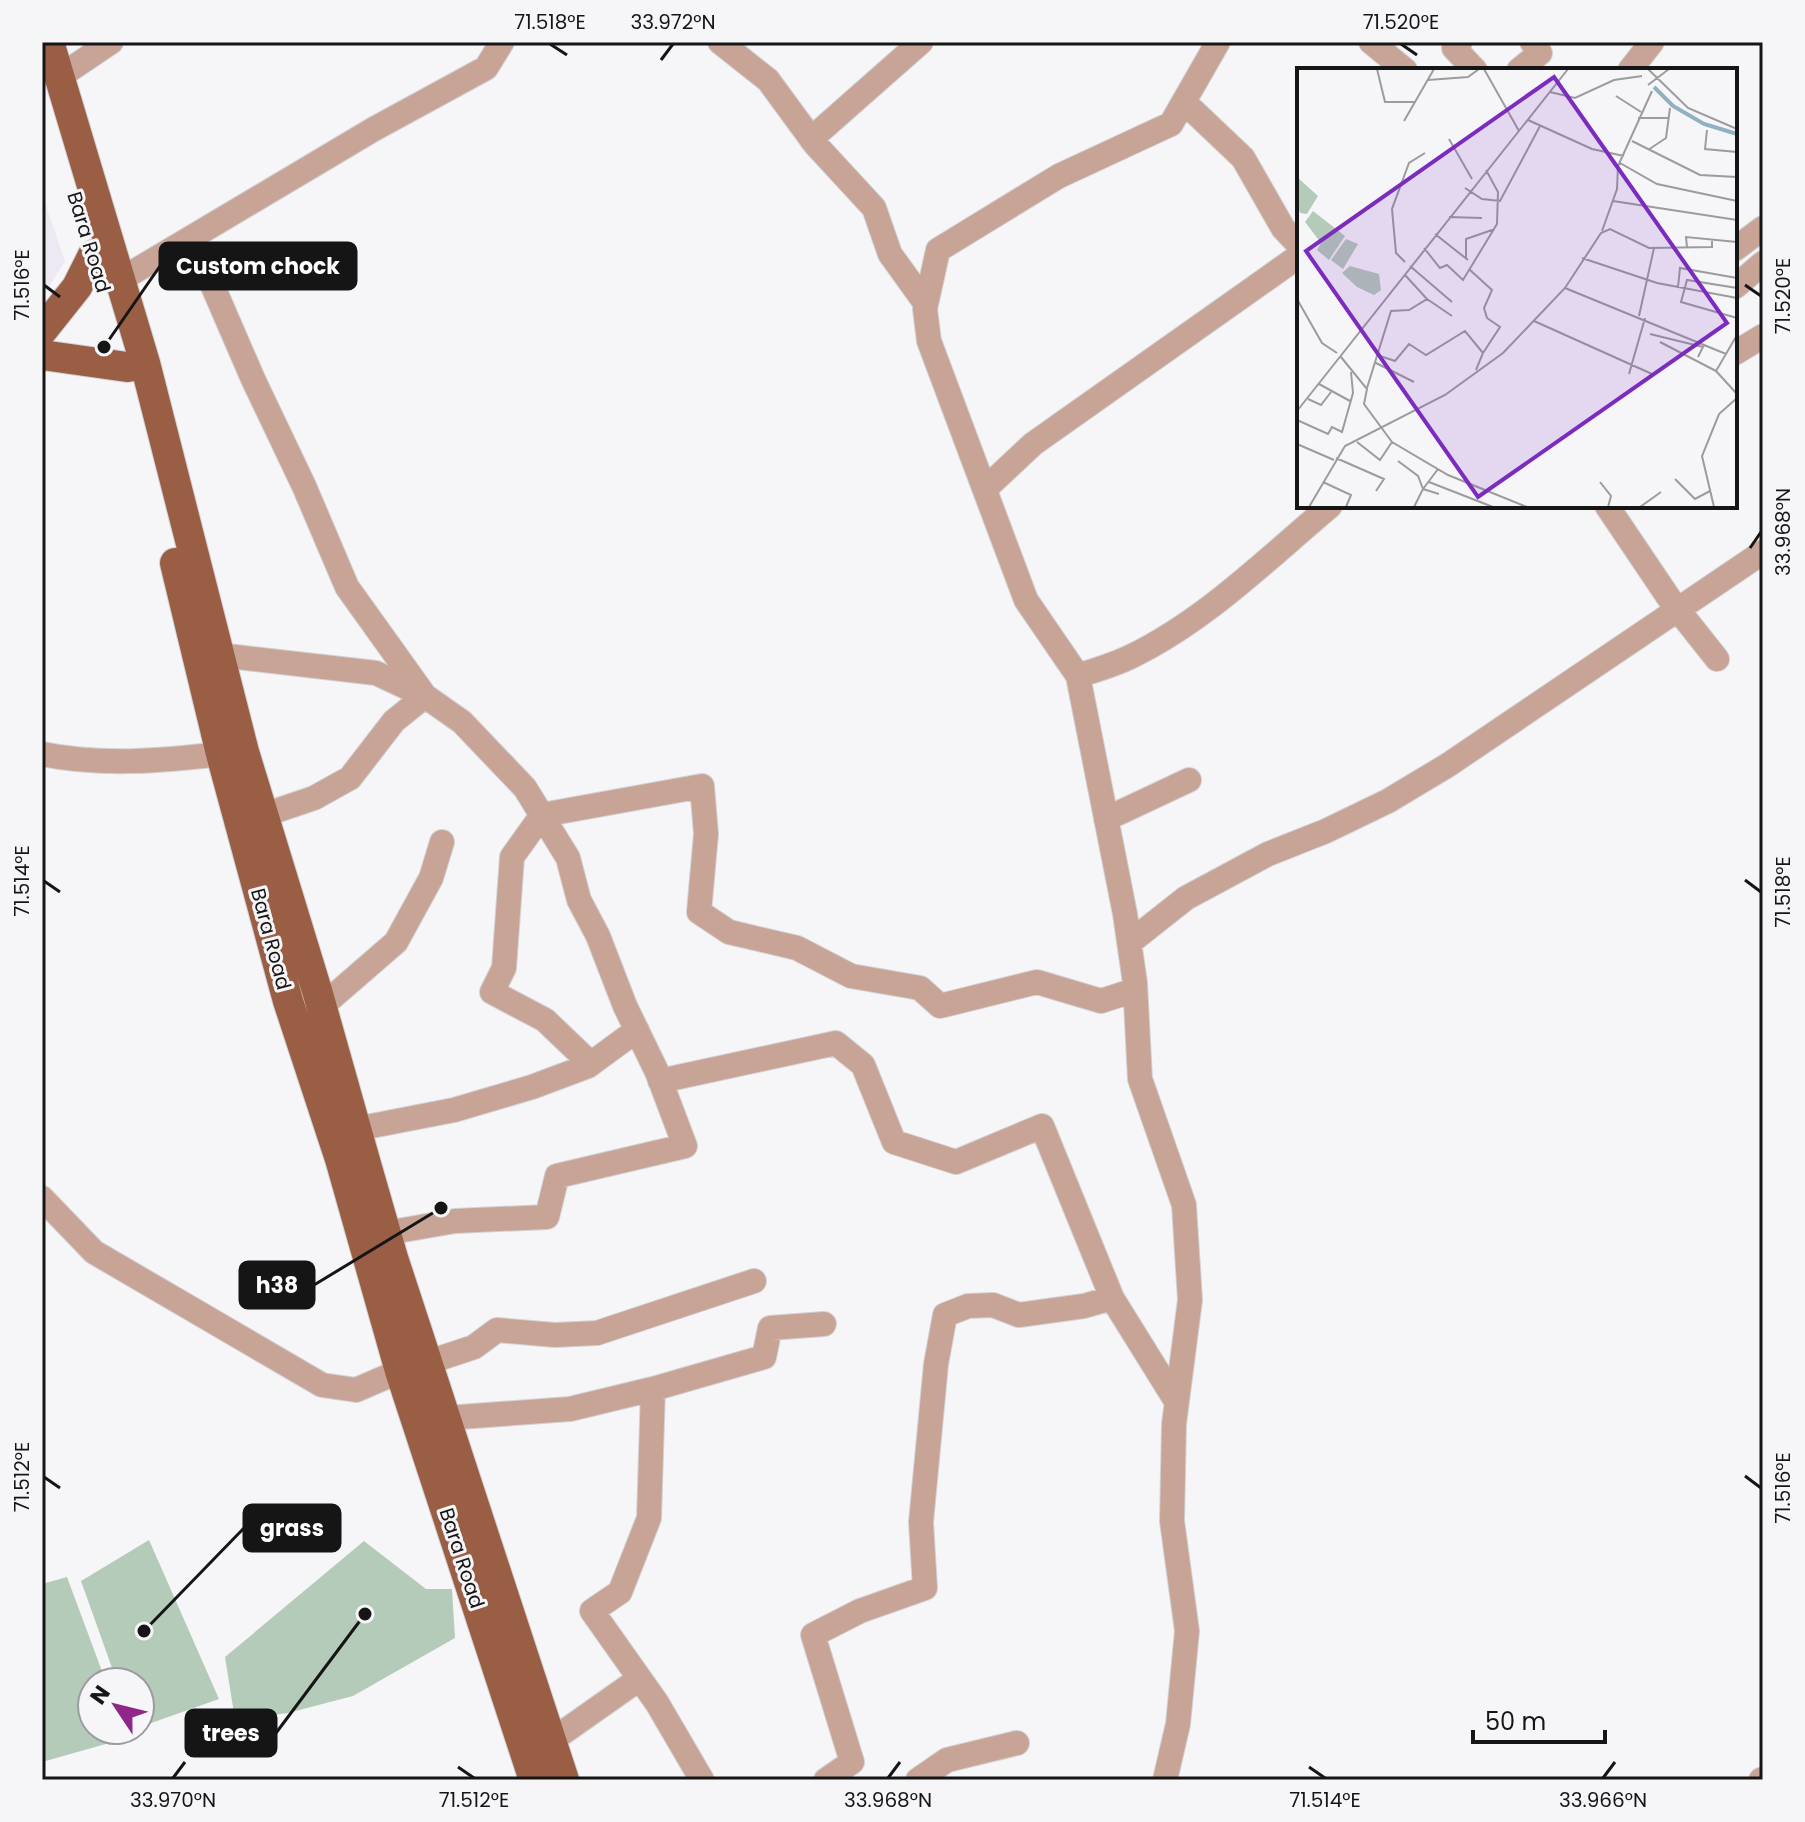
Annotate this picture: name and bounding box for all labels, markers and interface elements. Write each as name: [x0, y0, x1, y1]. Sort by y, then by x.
text: 71.518°E: [514, 8, 586, 36]
text: 33.972°N: [630, 8, 716, 36]
text: 71.520°E: [1363, 8, 1439, 36]
inset map: [1297, 68, 1737, 508]
street label: Bara Road: [60, 188, 118, 296]
callout: Custom chock: [160, 243, 356, 289]
text: 71.516°E: [8, 249, 36, 321]
text: Custom chock: [176, 251, 340, 282]
text: 71.520°E: [1769, 258, 1797, 334]
text: 33.968°N: [1769, 488, 1797, 576]
text: 71.514°E: [8, 845, 36, 917]
text: 71.518°E: [1769, 856, 1797, 928]
street label: Bara Road: [244, 885, 298, 993]
callout: h38: [240, 1262, 314, 1308]
text: h38: [256, 1270, 298, 1301]
text: 71.512°E: [8, 1442, 36, 1512]
text: 71.516°E: [1769, 1452, 1797, 1524]
street label: Bara Road: [433, 1504, 491, 1612]
callout: grass: [244, 1505, 340, 1551]
text: grass: [260, 1513, 324, 1544]
north arrow: [76, 1666, 156, 1746]
text: N: [83, 1679, 117, 1710]
scale bar: [1473, 1694, 1605, 1744]
text: 50 m: [1485, 1705, 1546, 1738]
callout: trees: [186, 1710, 276, 1756]
text: trees: [202, 1718, 260, 1749]
text: 33.970°N: [130, 1786, 216, 1814]
text: 71.512°E: [439, 1786, 509, 1814]
text: 33.968°N: [844, 1786, 932, 1814]
text: 71.514°E: [1289, 1786, 1361, 1814]
text: 33.966°N: [1559, 1786, 1647, 1814]

